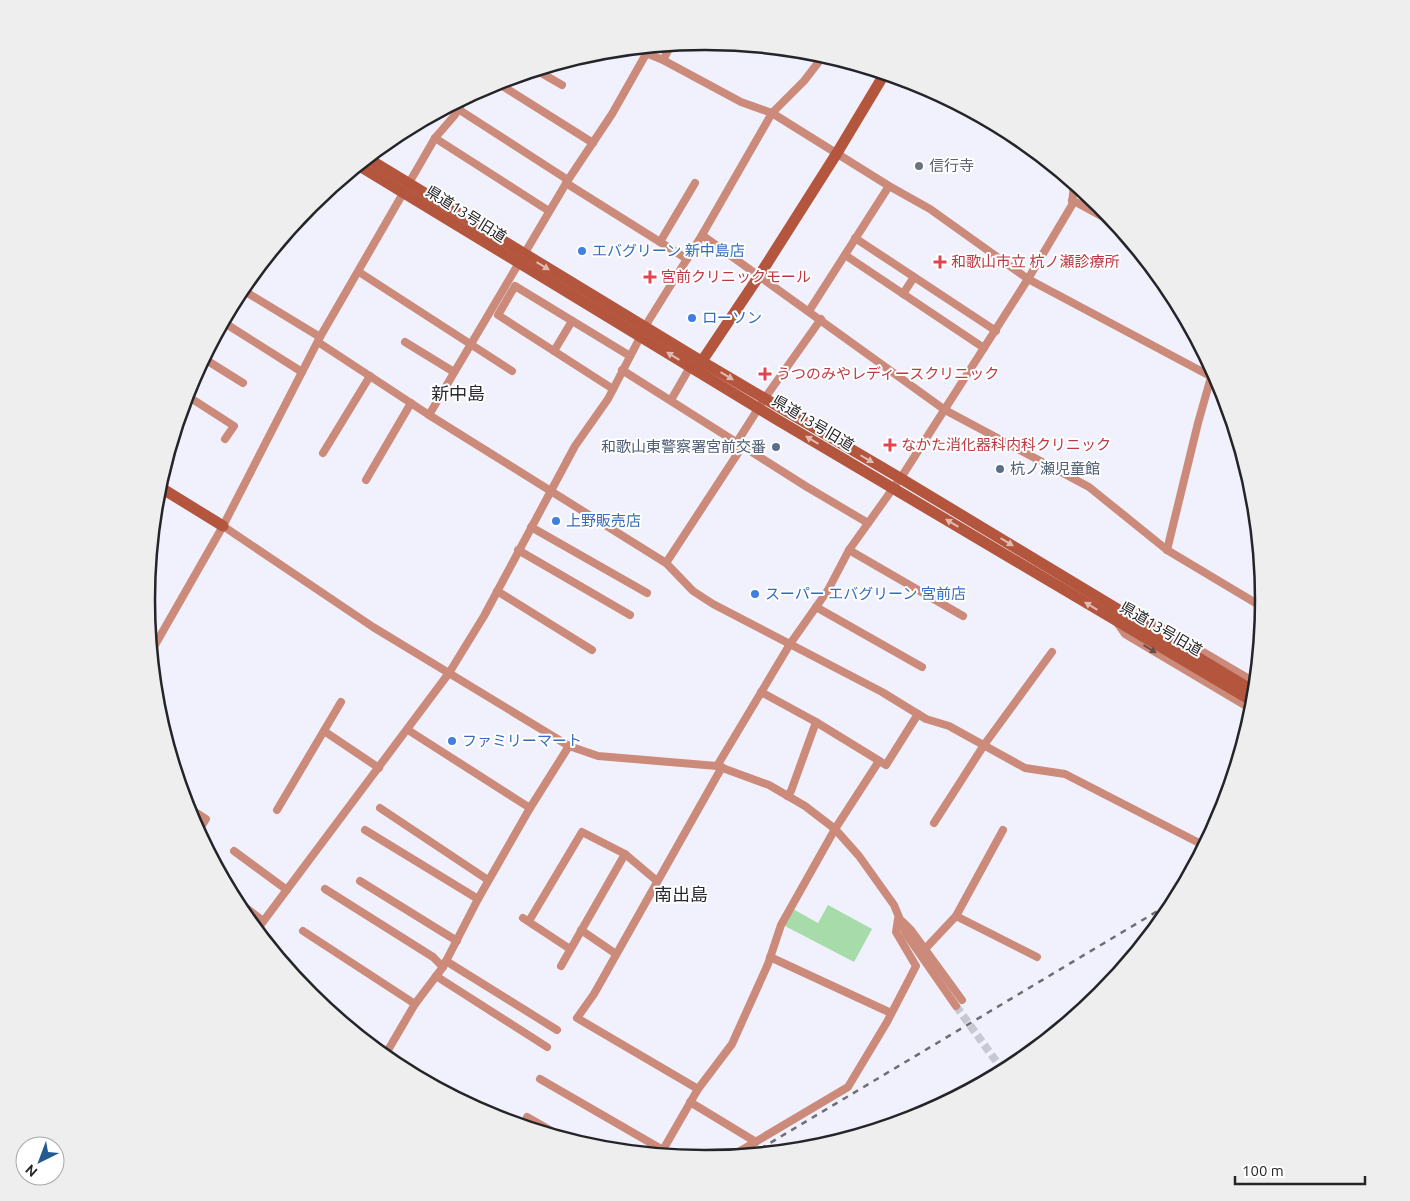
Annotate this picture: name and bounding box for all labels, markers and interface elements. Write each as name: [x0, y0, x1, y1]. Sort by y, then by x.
place label: 信行寺: [929, 157, 974, 174]
marker: 信行寺: [913, 160, 925, 172]
street label: 県道13号旧道: [423, 182, 510, 245]
place label: エバグリーン 新中島店: [592, 242, 745, 259]
marker: エバグリーン 新中島店: [576, 245, 588, 257]
place label: 和歌山市立 杭ノ瀬診療所: [951, 253, 1119, 270]
marker: 和歌山市立 杭ノ瀬診療所: [933, 255, 947, 269]
one-way arrow: [536, 261, 549, 270]
place label: 宮前クリニックモール: [661, 268, 811, 285]
marker: 宮前クリニックモール: [643, 270, 657, 284]
place label: ローソン: [702, 309, 762, 326]
marker: ローソン: [686, 312, 698, 324]
one-way arrow: [666, 352, 679, 361]
place label: うつのみやレディースクリニック: [776, 365, 999, 382]
marker: うつのみやレディースクリニック: [758, 367, 772, 381]
one-way arrow: [721, 372, 734, 381]
district label: 新中島: [431, 383, 485, 403]
street label: 県道13号旧道: [769, 392, 857, 454]
one-way arrow: [804, 436, 819, 444]
place label: なかた消化器科内科クリニック: [901, 436, 1111, 453]
place label: 和歌山東警察署宮前交番: [601, 438, 766, 455]
marker: なかた消化器科内科クリニック: [883, 438, 897, 452]
marker: 和歌山東警察署宮前交番: [770, 441, 782, 453]
one-way arrow: [861, 454, 874, 463]
place label: 杭ノ瀬児童館: [1010, 460, 1100, 477]
marker: 杭ノ瀬児童館: [994, 463, 1006, 475]
place label: 上野販売店: [566, 512, 641, 529]
marker: 上野販売店: [550, 515, 562, 527]
one-way arrow: [945, 518, 958, 527]
one-way arrow: [1000, 538, 1013, 547]
place label: スーパー エバグリーン 宮前店: [765, 585, 966, 602]
marker: スーパー エバグリーン 宮前店: [749, 588, 761, 600]
street label: 県道13号旧道: [1117, 598, 1205, 659]
one-way arrow: [1085, 601, 1098, 610]
one-way arrow: [1144, 645, 1157, 654]
place label: ファミリーマート: [462, 732, 582, 749]
marker: ファミリーマート: [446, 735, 458, 747]
district label: 南出島: [654, 884, 708, 904]
north arrow: [15, 1136, 65, 1186]
scale bar: [1235, 1154, 1365, 1186]
text: N: [22, 1161, 41, 1180]
text: 100 m: [1242, 1162, 1284, 1179]

